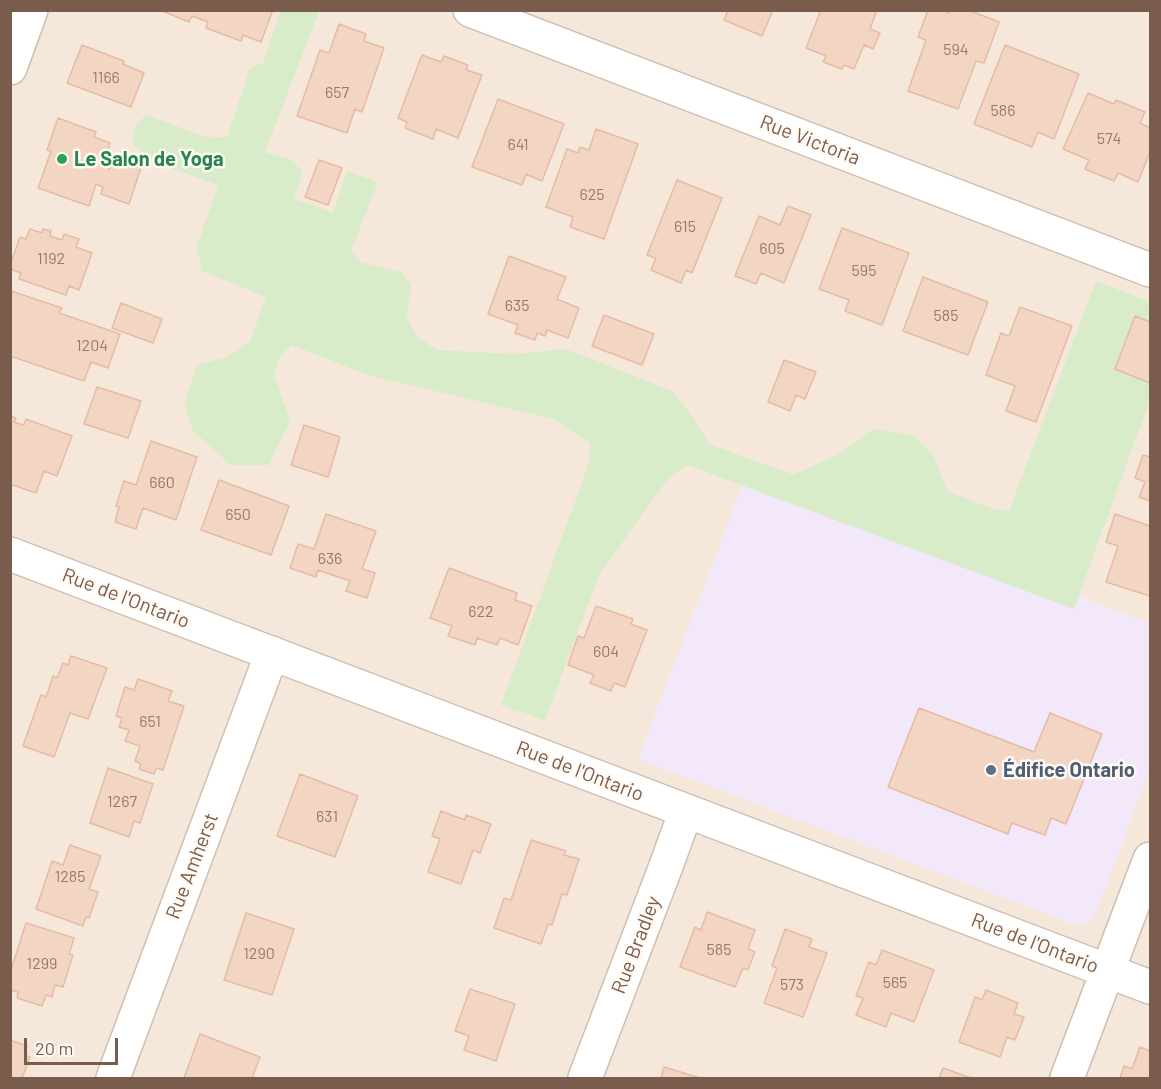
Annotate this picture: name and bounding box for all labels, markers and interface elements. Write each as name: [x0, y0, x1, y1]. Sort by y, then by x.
house number: 594: [943, 40, 969, 60]
house number: 1166: [92, 68, 120, 88]
house number: 657: [325, 83, 349, 103]
house number: 586: [991, 101, 1015, 121]
street label: Rue Victoria: [757, 110, 863, 170]
house number: 574: [1097, 129, 1121, 149]
house number: 641: [507, 135, 529, 155]
place label: Le Salon de Yoga: [74, 147, 223, 171]
marker: Le Salon de Yoga: [55, 152, 69, 166]
house number: 625: [579, 185, 605, 205]
house number: 615: [674, 217, 696, 237]
house number: 605: [759, 239, 785, 259]
house number: 1192: [37, 249, 65, 269]
house number: 595: [852, 261, 876, 281]
house number: 635: [505, 296, 529, 316]
house number: 585: [934, 306, 958, 326]
house number: 1204: [76, 336, 108, 356]
house number: 660: [149, 473, 175, 493]
house number: 650: [225, 505, 251, 525]
house number: 636: [318, 549, 342, 569]
street label: Rue de l'Ontario: [59, 563, 193, 633]
house number: 622: [468, 602, 494, 622]
house number: 604: [593, 642, 619, 662]
house number: 651: [139, 712, 161, 732]
street label: Rue de l'Ontario: [513, 736, 647, 806]
place label: Édifice Ontario: [1003, 758, 1135, 782]
marker: Édifice Ontario: [984, 763, 998, 777]
house number: 1267: [107, 792, 137, 812]
house number: 631: [316, 807, 338, 827]
street label: Rue Amherst: [161, 810, 223, 922]
house number: 1285: [55, 867, 85, 887]
street label: Rue Bradley: [606, 893, 666, 997]
street label: Rue de l'Ontario: [968, 908, 1102, 978]
house number: 585: [707, 940, 731, 960]
house number: 1290: [243, 944, 275, 964]
house number: 1299: [27, 954, 57, 974]
house number: 565: [883, 973, 907, 993]
house number: 573: [780, 975, 804, 995]
scale bar: [27, 1026, 122, 1064]
text: 20 m: [35, 1037, 73, 1059]

